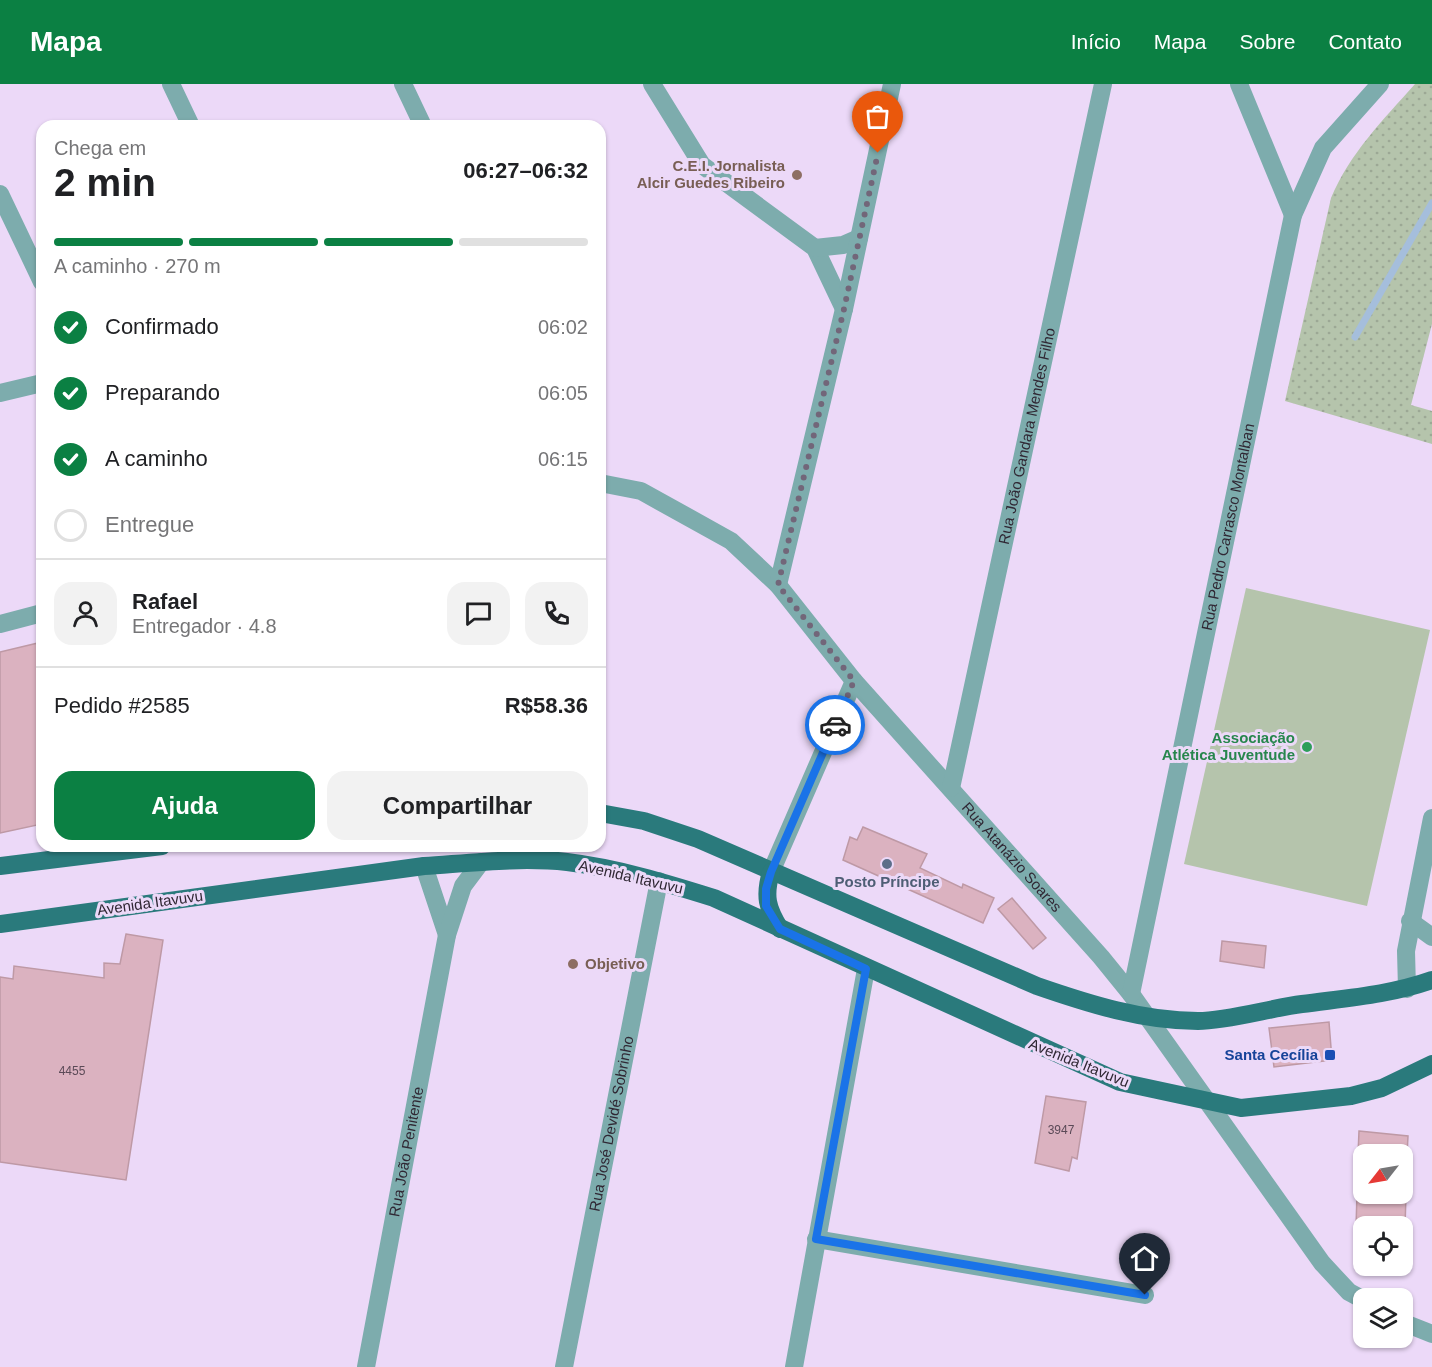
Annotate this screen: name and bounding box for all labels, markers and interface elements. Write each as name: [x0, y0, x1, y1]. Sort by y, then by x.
text: Mapa: [30, 26, 102, 57]
text: Início: [1071, 30, 1121, 53]
text: Mapa: [1154, 30, 1206, 53]
text: Sobre: [1239, 30, 1295, 53]
text: Contato: [1328, 30, 1402, 53]
pin: [852, 91, 903, 153]
icon: bag: [861, 100, 894, 133]
text: Chega em: [54, 137, 146, 159]
place label: C.E.I. Jornalista Alcir Guedes Ribeiro: [637, 157, 786, 191]
text: 06:27–06:32: [463, 158, 588, 183]
text: 2 min: [54, 161, 156, 204]
marker: C.E.I. Jornalista Alcir Guedes Ribeiro: [790, 168, 804, 182]
text: A caminho · 270 m: [54, 255, 221, 277]
icon: check: [54, 311, 87, 344]
text: Confirmado: [105, 314, 219, 339]
text: 06:02: [538, 316, 588, 338]
street label: Rua João Gandara Mendes Filho: [995, 326, 1058, 546]
icon: check: [54, 377, 87, 410]
text: Preparando: [105, 380, 220, 405]
text: 06:05: [538, 382, 588, 404]
street label: Rua Pedro Carrasco Montalban: [1198, 422, 1257, 632]
icon: check: [54, 443, 87, 476]
text: A caminho: [105, 446, 208, 471]
text: 06:15: [538, 448, 588, 470]
text: Entregue: [105, 512, 194, 537]
button: person: [54, 582, 117, 645]
button: chat: [447, 582, 510, 645]
button: phone: [525, 582, 588, 645]
text: Rafael: [132, 589, 198, 614]
text: Entregador · 4.8: [132, 615, 277, 637]
text: Pedido #2585: [54, 693, 190, 718]
text: R$58.36: [505, 693, 588, 718]
courier: [805, 695, 865, 755]
icon: car: [819, 709, 852, 742]
place label: Associação Atlética Juventude: [1162, 729, 1295, 763]
marker: Associação Atlética Juventude: [1300, 740, 1314, 754]
button: Ajuda: [54, 771, 315, 840]
button: Compartilhar: [327, 771, 588, 840]
street label: Rua Atanázio Soares: [959, 799, 1065, 915]
street label: Avenida Itavuvu: [577, 856, 685, 897]
marker: Posto Príncipe: [880, 857, 894, 871]
place label: Posto Príncipe: [834, 873, 940, 890]
street label: Avenida Itavuvu: [96, 887, 204, 918]
place label: Objetivo: [585, 955, 645, 972]
marker: Objetivo: [566, 957, 580, 971]
street label: Rua José Devidé Sobrinho: [586, 1034, 637, 1213]
street label: Avenida Itavuvu: [1027, 1035, 1132, 1090]
place label: Santa Cecília: [1225, 1046, 1319, 1063]
marker: Santa Cecília: [1323, 1048, 1337, 1062]
house number: 4455: [59, 1064, 86, 1078]
street label: Rua João Penitente: [385, 1085, 426, 1218]
house number: 3947: [1048, 1123, 1075, 1137]
north arrow: [1353, 1144, 1413, 1204]
map controls: [1353, 1144, 1413, 1348]
button: locate: [1353, 1216, 1413, 1276]
pin: [1119, 1233, 1170, 1295]
icon: home: [1128, 1242, 1161, 1275]
button: layers: [1353, 1288, 1413, 1348]

